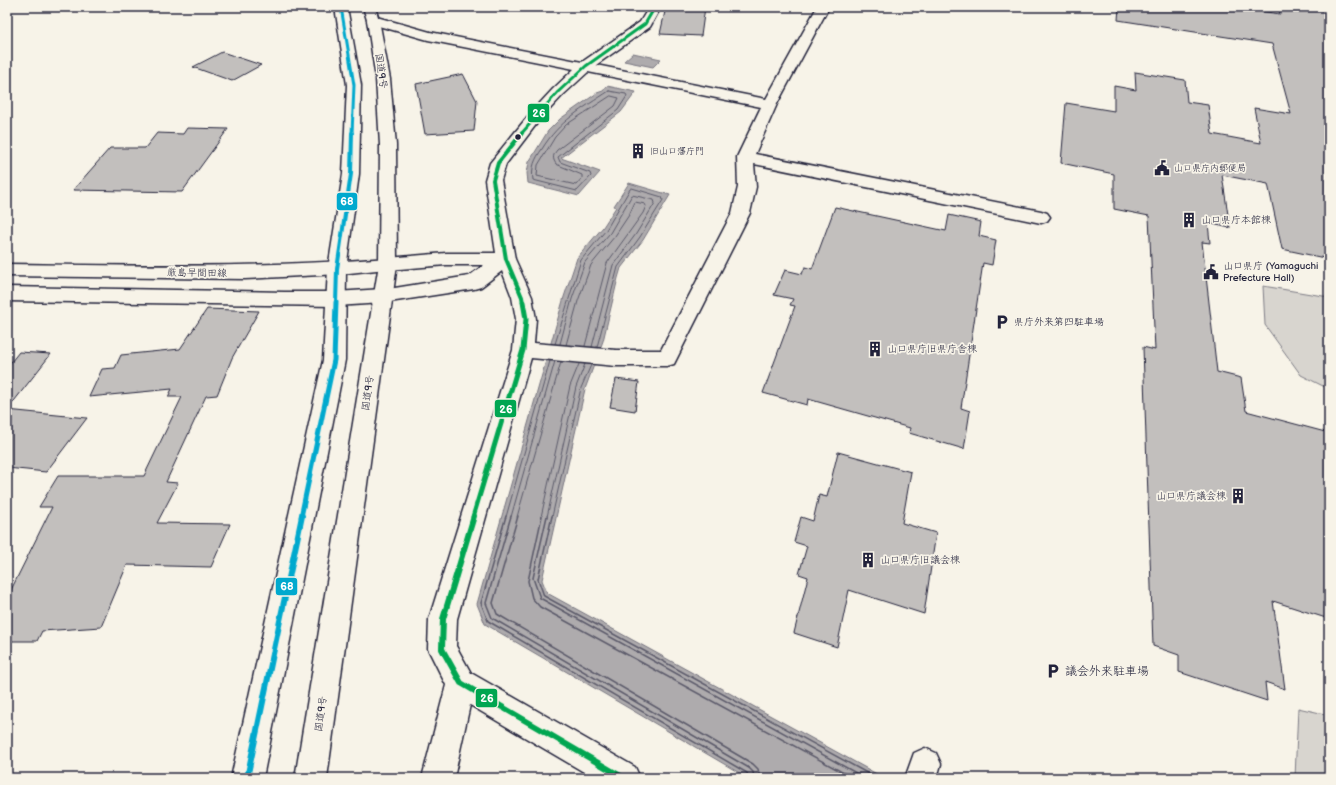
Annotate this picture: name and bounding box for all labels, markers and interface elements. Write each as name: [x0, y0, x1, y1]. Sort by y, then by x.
street label: 国道9号: [373, 52, 389, 90]
line badge: 26: [527, 103, 550, 123]
text: 26: [532, 107, 546, 120]
unlabelled marker: [513, 132, 523, 142]
building icon: 旧山口藩庁門: [629, 142, 647, 160]
place label: 旧山口藩庁門: [650, 146, 704, 157]
public building icon: 山口県庁内郵便局: [1153, 159, 1171, 177]
place label: 山口県庁内郵便局: [1174, 163, 1246, 174]
line badge: 68: [336, 192, 358, 211]
text: 68: [340, 195, 354, 208]
building icon: 山口県庁本館棟: [1180, 211, 1198, 229]
place label: 山口県庁本館棟: [1201, 214, 1271, 226]
place label: 山口県庁 (Yamaguchi Prefecture Hall): [1223, 260, 1318, 284]
public building icon: 山口県庁 (Yamaguchi Prefecture Hall): [1202, 263, 1220, 281]
street label: 厳島早間田線: [167, 266, 227, 280]
parking icon: 県庁外来第四駐車場: [993, 313, 1011, 331]
place label: 県庁外来第四駐車場: [1014, 316, 1104, 328]
building icon: 山口県庁旧県庁舎棟: [866, 340, 884, 358]
place label: 山口県庁旧県庁舎棟: [887, 343, 977, 355]
street label: 国道9号: [360, 374, 376, 412]
line badge: 26: [494, 399, 517, 418]
text: 26: [499, 403, 513, 416]
building icon: 山口県庁議会棟: [1229, 487, 1247, 505]
place label: 山口県庁議会棟: [1156, 490, 1226, 502]
building icon: 山口県庁旧議会棟: [859, 551, 877, 569]
place label: 山口県庁旧議会棟: [880, 554, 960, 566]
line badge: 68: [275, 577, 298, 596]
text: 68: [280, 580, 294, 593]
parking icon: 議会外来駐車場: [1044, 662, 1062, 680]
place label: 議会外来駐車場: [1065, 664, 1149, 679]
line badge: 26: [475, 688, 498, 708]
text: 26: [480, 692, 494, 705]
street label: 国道9号: [313, 695, 329, 733]

